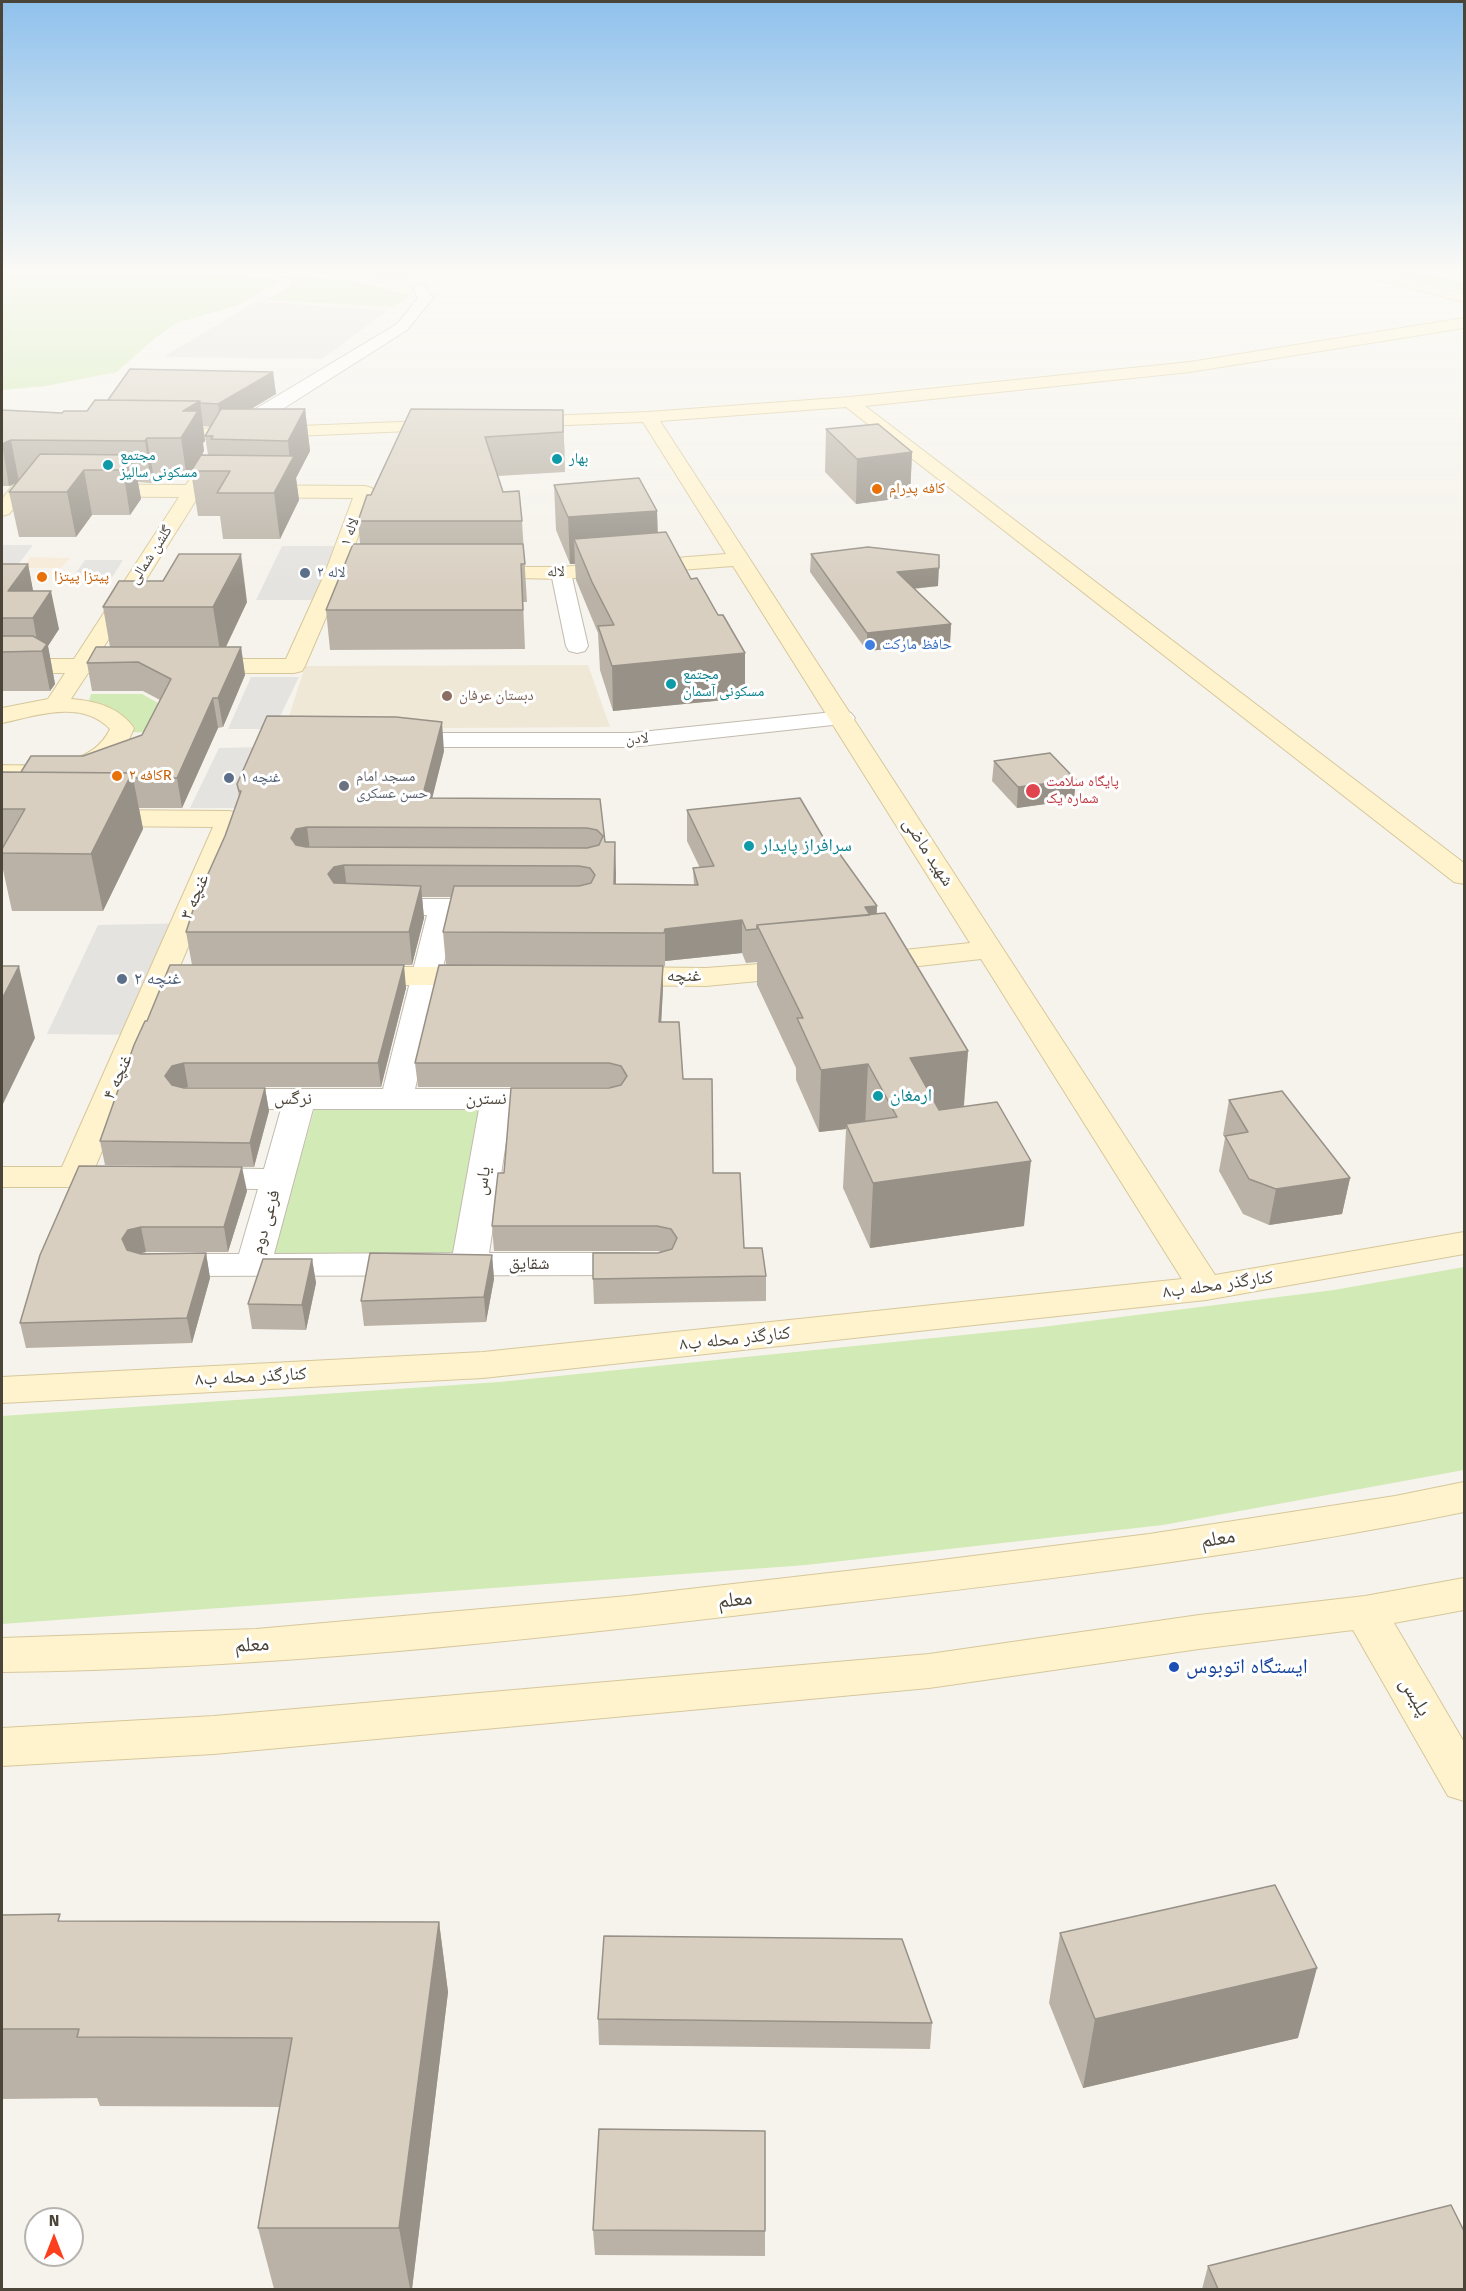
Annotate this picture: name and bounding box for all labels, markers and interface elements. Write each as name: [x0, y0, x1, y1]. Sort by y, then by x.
place label: مجتمع مسکونی سالیز: [120, 447, 197, 482]
place label: بهار: [569, 450, 588, 468]
marker: بهار: [550, 452, 564, 466]
marker: مجتمع مسکونی سالیز: [101, 458, 115, 472]
place label: کافه پدرام: [889, 480, 945, 498]
marker: کافه پدرام: [870, 482, 884, 496]
street label: لاله ۱: [337, 516, 363, 548]
street label: گلشن شمالی: [125, 522, 177, 588]
street label: لاله: [547, 563, 565, 581]
place label: لاله ۲: [317, 564, 345, 582]
marker: لاله ۲: [298, 566, 312, 580]
place label: پیتزا پیتزا: [54, 568, 109, 586]
marker: پیتزا پیتزا: [35, 570, 49, 584]
place label: حافظ مارکت: [882, 636, 952, 654]
marker: حافظ مارکت: [863, 638, 877, 652]
place label: مجتمع مسکونی آسمان: [683, 666, 764, 701]
marker: مجتمع مسکونی آسمان: [664, 677, 678, 691]
place label: دبستان عرفان: [459, 687, 534, 705]
marker: دبستان عرفان: [440, 689, 454, 703]
street label: لادن: [625, 729, 649, 749]
place label: کافه ۲R: [129, 767, 172, 785]
place label: مسجد امام حسن عسکری: [356, 768, 428, 803]
marker: کافه ۲R: [110, 769, 124, 783]
place label: غنچه ۱: [241, 769, 280, 787]
marker: غنچه ۱: [222, 771, 236, 785]
place label: پایگاه سلامت شماره یک: [1046, 773, 1119, 808]
marker: مسجد امام حسن عسکری: [337, 779, 351, 793]
marker: پایگاه سلامت شماره یک: [1024, 782, 1042, 800]
street label: شهید ماضی: [898, 814, 958, 890]
place label: سرافراز پایدار: [761, 835, 852, 857]
marker: سرافراز پایدار: [742, 839, 756, 853]
street label: غنچه ۳: [176, 871, 214, 923]
street label: غنچه: [667, 965, 701, 987]
place label: غنچه ۲: [134, 968, 181, 990]
marker: غنچه ۲: [115, 972, 129, 986]
street label: غنچه ۴: [99, 1051, 137, 1103]
place label: ارمغان: [890, 1085, 932, 1107]
street label: نرگس: [274, 1088, 312, 1110]
street label: نسترن: [465, 1088, 507, 1110]
marker: ارمغان: [871, 1089, 885, 1103]
street label: یاس: [470, 1165, 496, 1197]
street label: فرعی دوم: [247, 1187, 285, 1257]
street label: شقایق: [508, 1253, 550, 1275]
street label: کنارگذر محله ب۸: [1161, 1267, 1275, 1303]
street label: کنارگذر محله ب۸: [678, 1322, 792, 1356]
street label: کنارگذر محله ب۸: [195, 1363, 307, 1391]
street label: معلم: [1199, 1524, 1237, 1554]
street label: معلم: [717, 1586, 753, 1614]
street label: معلم: [234, 1632, 270, 1658]
place label: ایستگاه اتوبوس: [1186, 1654, 1308, 1680]
marker: ایستگاه اتوبوس: [1167, 1660, 1181, 1674]
street label: پلیس: [1394, 1673, 1436, 1721]
north arrow: [24, 2207, 84, 2267]
text: N: [49, 2211, 59, 2230]

